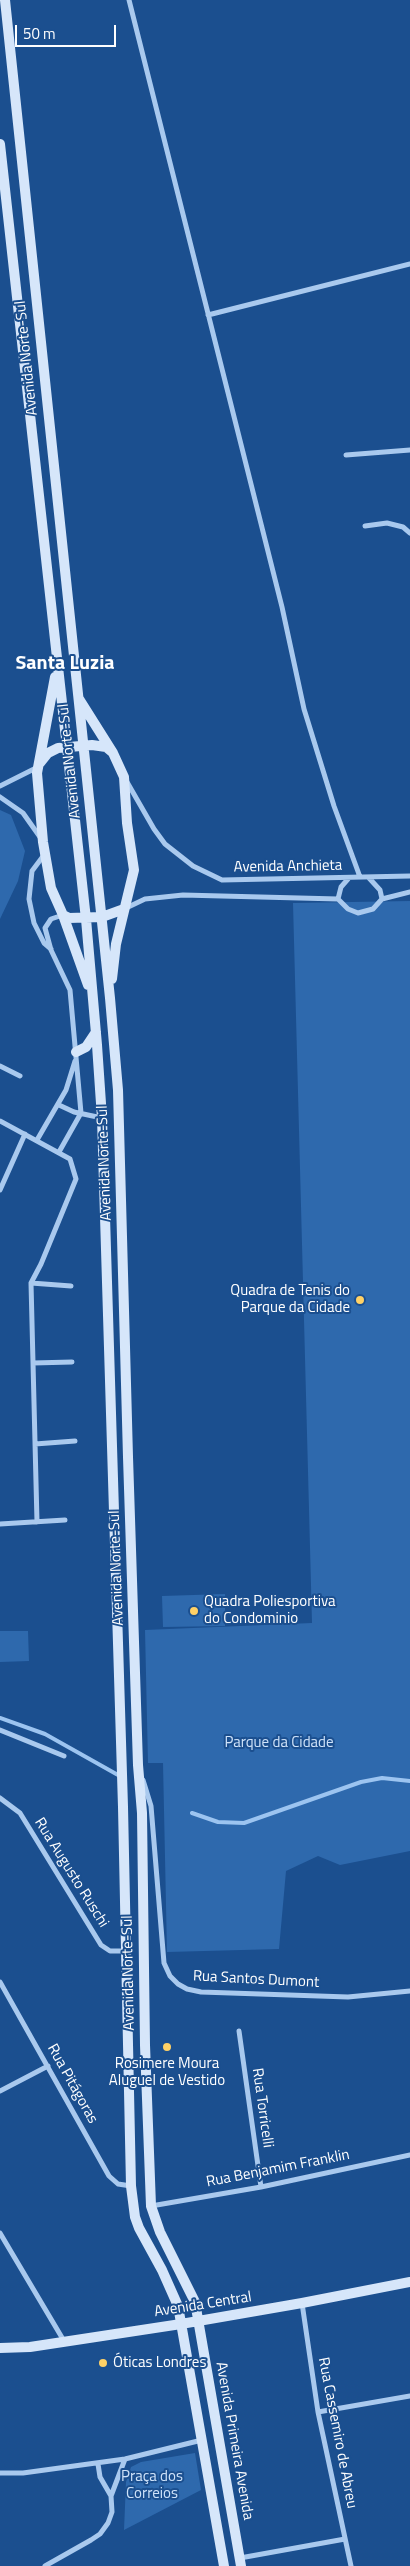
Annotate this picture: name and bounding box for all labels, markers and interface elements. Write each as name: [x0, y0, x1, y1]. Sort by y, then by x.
scale bar: [18, 15, 119, 47]
text: 50 m: [23, 22, 56, 45]
street label: Avenida Norte-Sul: [12, 300, 42, 416]
district label: Santa Luzia: [15, 652, 115, 676]
street label: Avenida Norte-Sul: [55, 703, 85, 819]
street label: Avenida Anchieta: [234, 857, 342, 877]
street label: Avenida Norte-Sul: [94, 1105, 116, 1221]
place label: Quadra de Tenis do Parque da Cidade: [230, 1282, 350, 1317]
marker: Quadra de Tenis do Parque da Cidade: [354, 1294, 366, 1306]
street label: Avenida Norte-Sul: [106, 1510, 128, 1626]
place label: Quadra Poliesportiva do Condominio: [204, 1593, 336, 1628]
marker: Quadra Poliesportiva do Condominio: [188, 1605, 200, 1617]
park label: Parque da Cidade: [224, 1734, 334, 1752]
street label: Rua Augusto Ruschi: [30, 1815, 112, 1931]
street label: Avenida Norte-Sul: [119, 1915, 139, 2031]
street label: Rua Santos Dumont: [192, 1968, 320, 1992]
street label: Rua Pitágoras: [43, 2041, 101, 2127]
marker: Rosimere Moura Aluguel de Vestido: [161, 2041, 173, 2053]
place label: Rosimere Moura Aluguel de Vestido: [109, 2055, 225, 2090]
street label: Rua Torricelli: [247, 2067, 277, 2149]
street label: Rua Benjamim Franklin: [205, 2146, 351, 2192]
street label: Avenida Central: [153, 2288, 253, 2322]
place label: Óticas Londres: [113, 2354, 206, 2372]
street label: Rua Cassemiro de Abreu: [314, 2356, 360, 2510]
marker: Óticas Londres: [97, 2357, 109, 2369]
street label: Avenida Primeira Avenida: [211, 2361, 257, 2521]
park label: Praça dos Correios: [121, 2468, 183, 2503]

